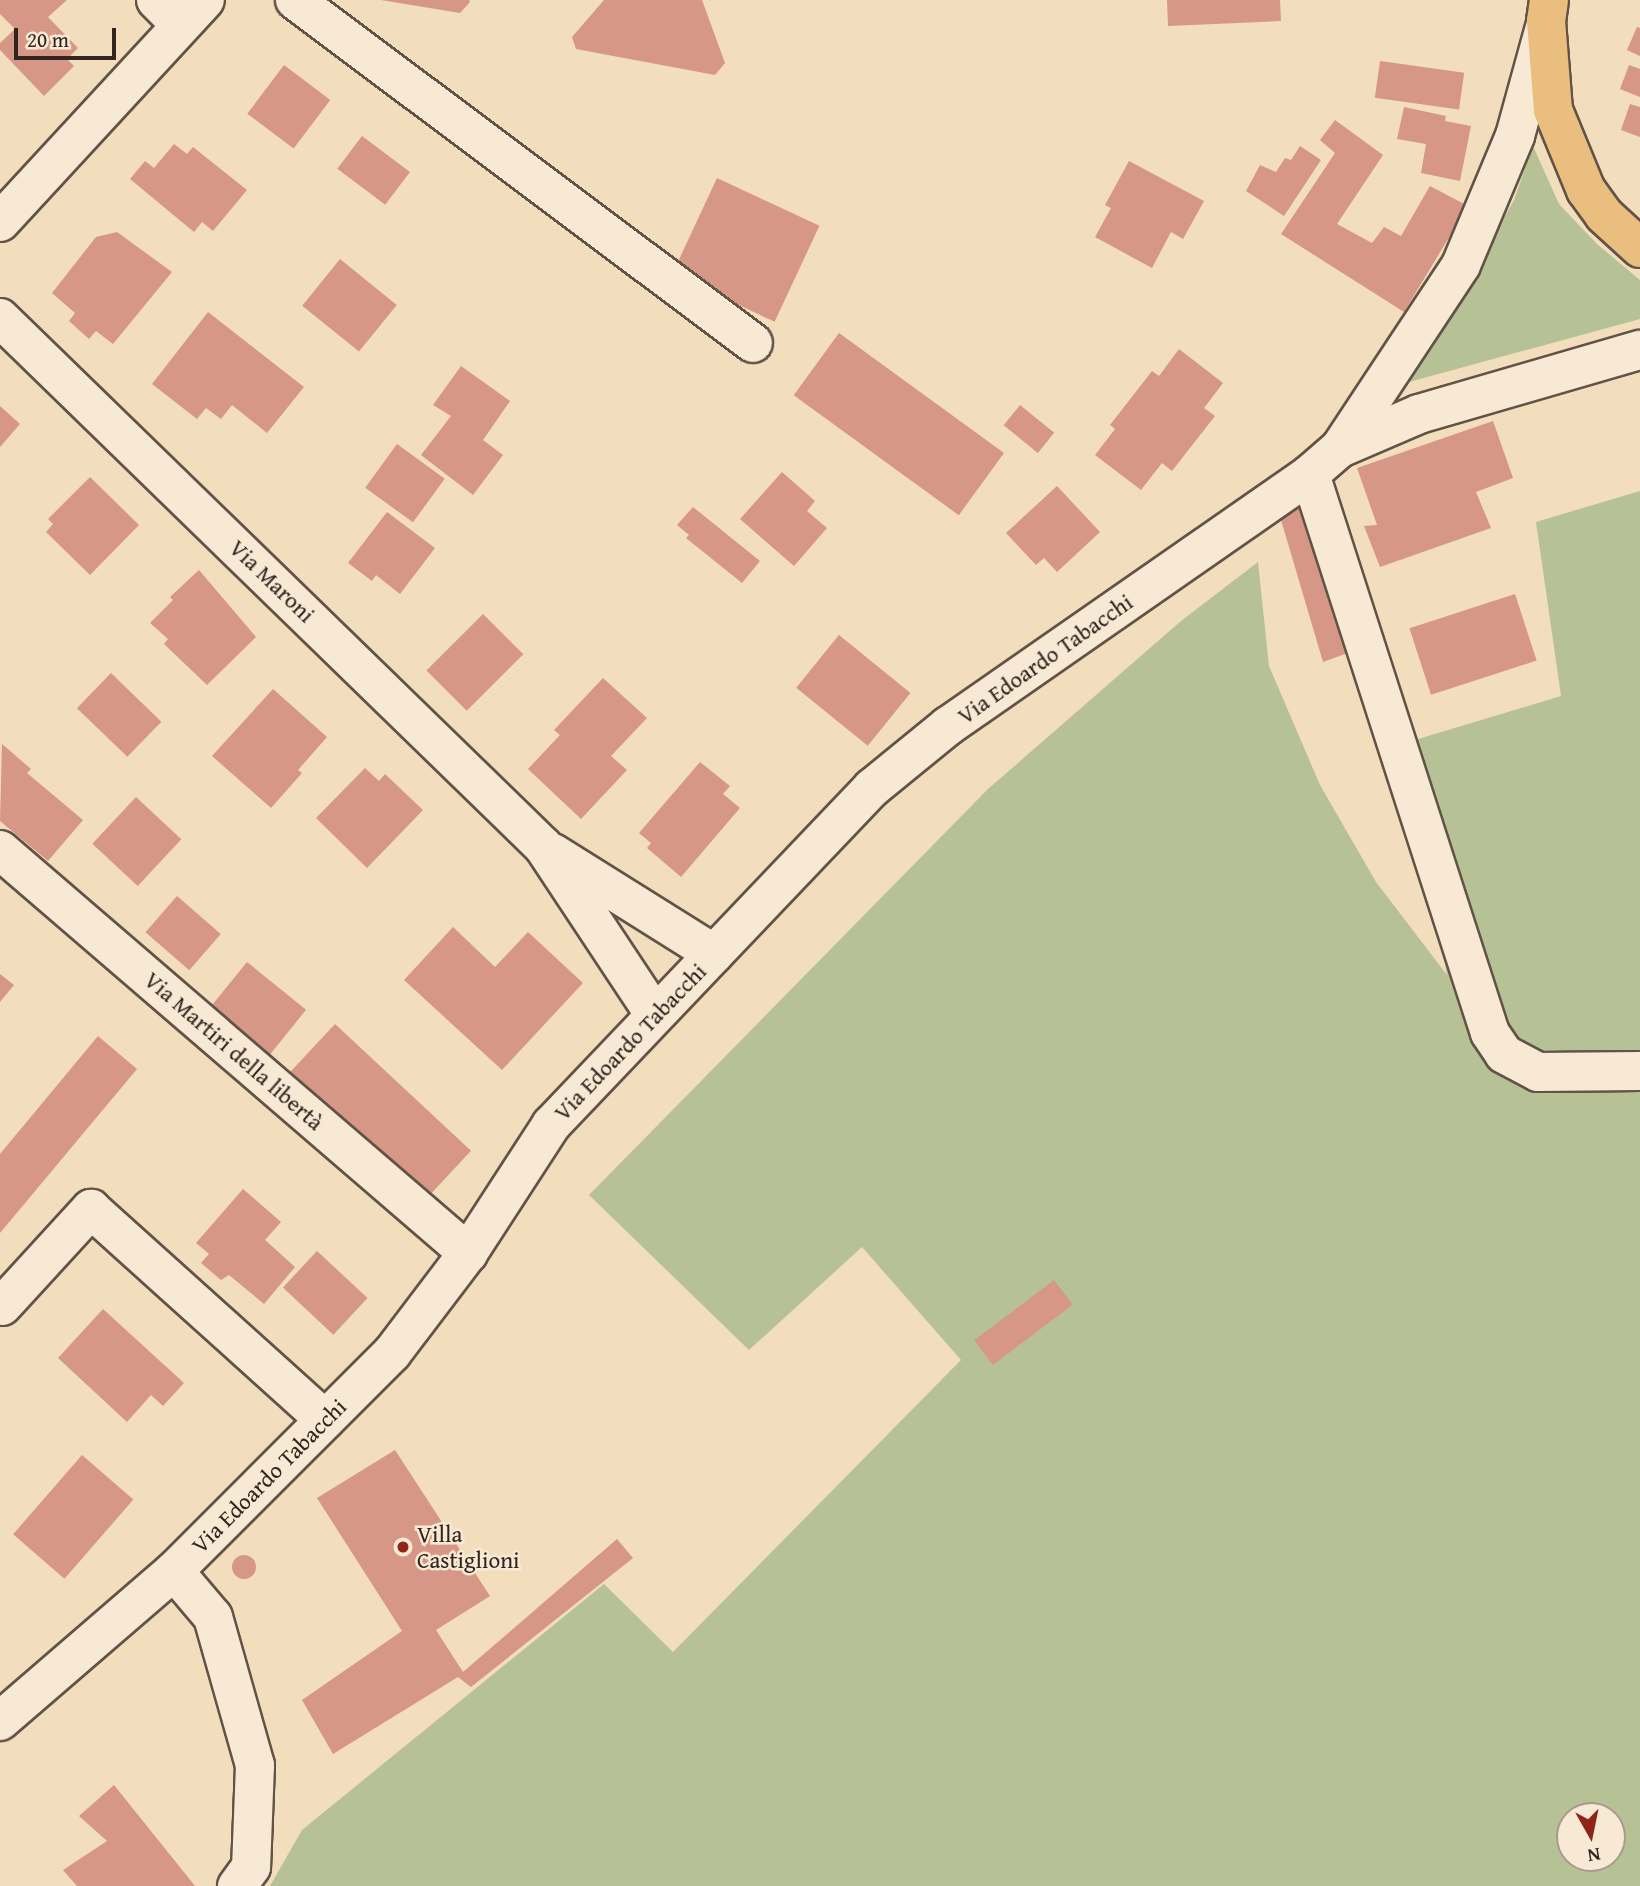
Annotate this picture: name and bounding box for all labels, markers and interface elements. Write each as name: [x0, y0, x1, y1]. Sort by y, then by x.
scale bar: [18, 14, 119, 58]
text: 20 m: [27, 24, 69, 55]
street label: Via Maroni: [224, 534, 320, 628]
street label: Via Edoardo Tabacchi: [952, 588, 1138, 730]
street label: Via Edoardo Tabacchi: [548, 958, 712, 1126]
street label: Via Martiri della libertà: [139, 966, 329, 1136]
street label: Via Edoardo Tabacchi: [186, 1393, 352, 1559]
place label: Villa Castiglioni: [417, 1520, 520, 1574]
marker: Villa Castiglioni: [395, 1539, 411, 1555]
north arrow: [1556, 1802, 1626, 1872]
text: N: [1586, 1841, 1602, 1871]

